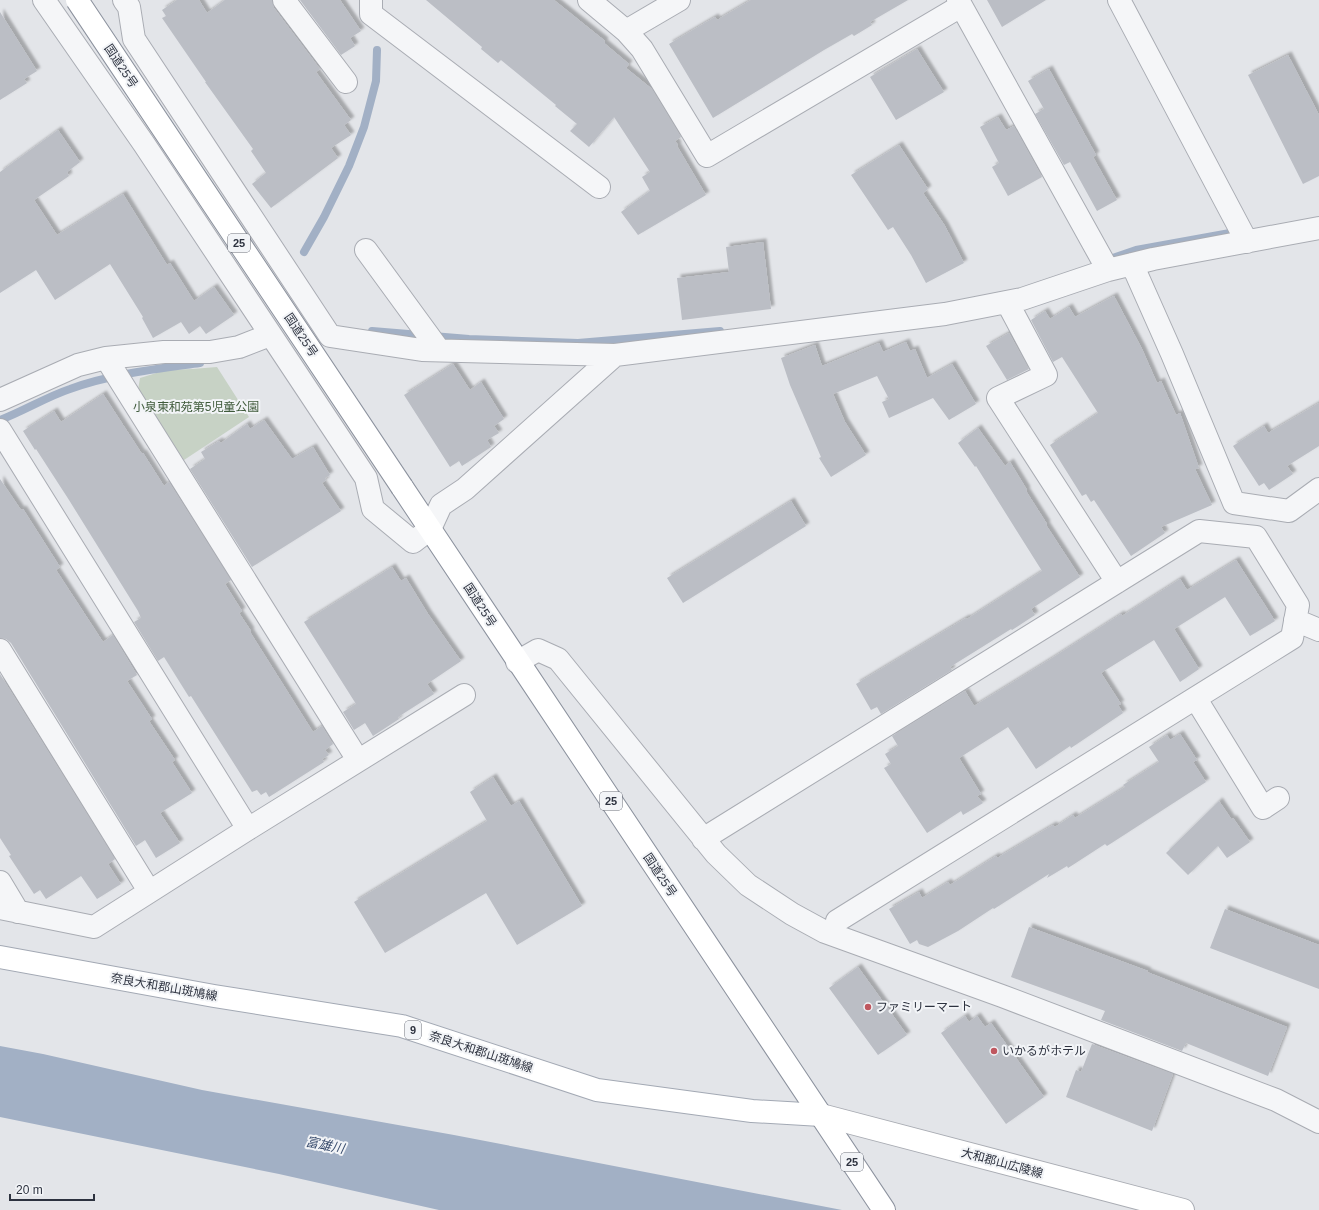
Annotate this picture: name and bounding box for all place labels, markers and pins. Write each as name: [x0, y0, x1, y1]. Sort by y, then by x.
place label: ファミリーマート: [876, 1000, 972, 1014]
marker: ファミリーマート: [863, 1002, 873, 1012]
place label: いかるがホテル: [1002, 1044, 1086, 1058]
marker: いかるがホテル: [989, 1046, 999, 1056]

